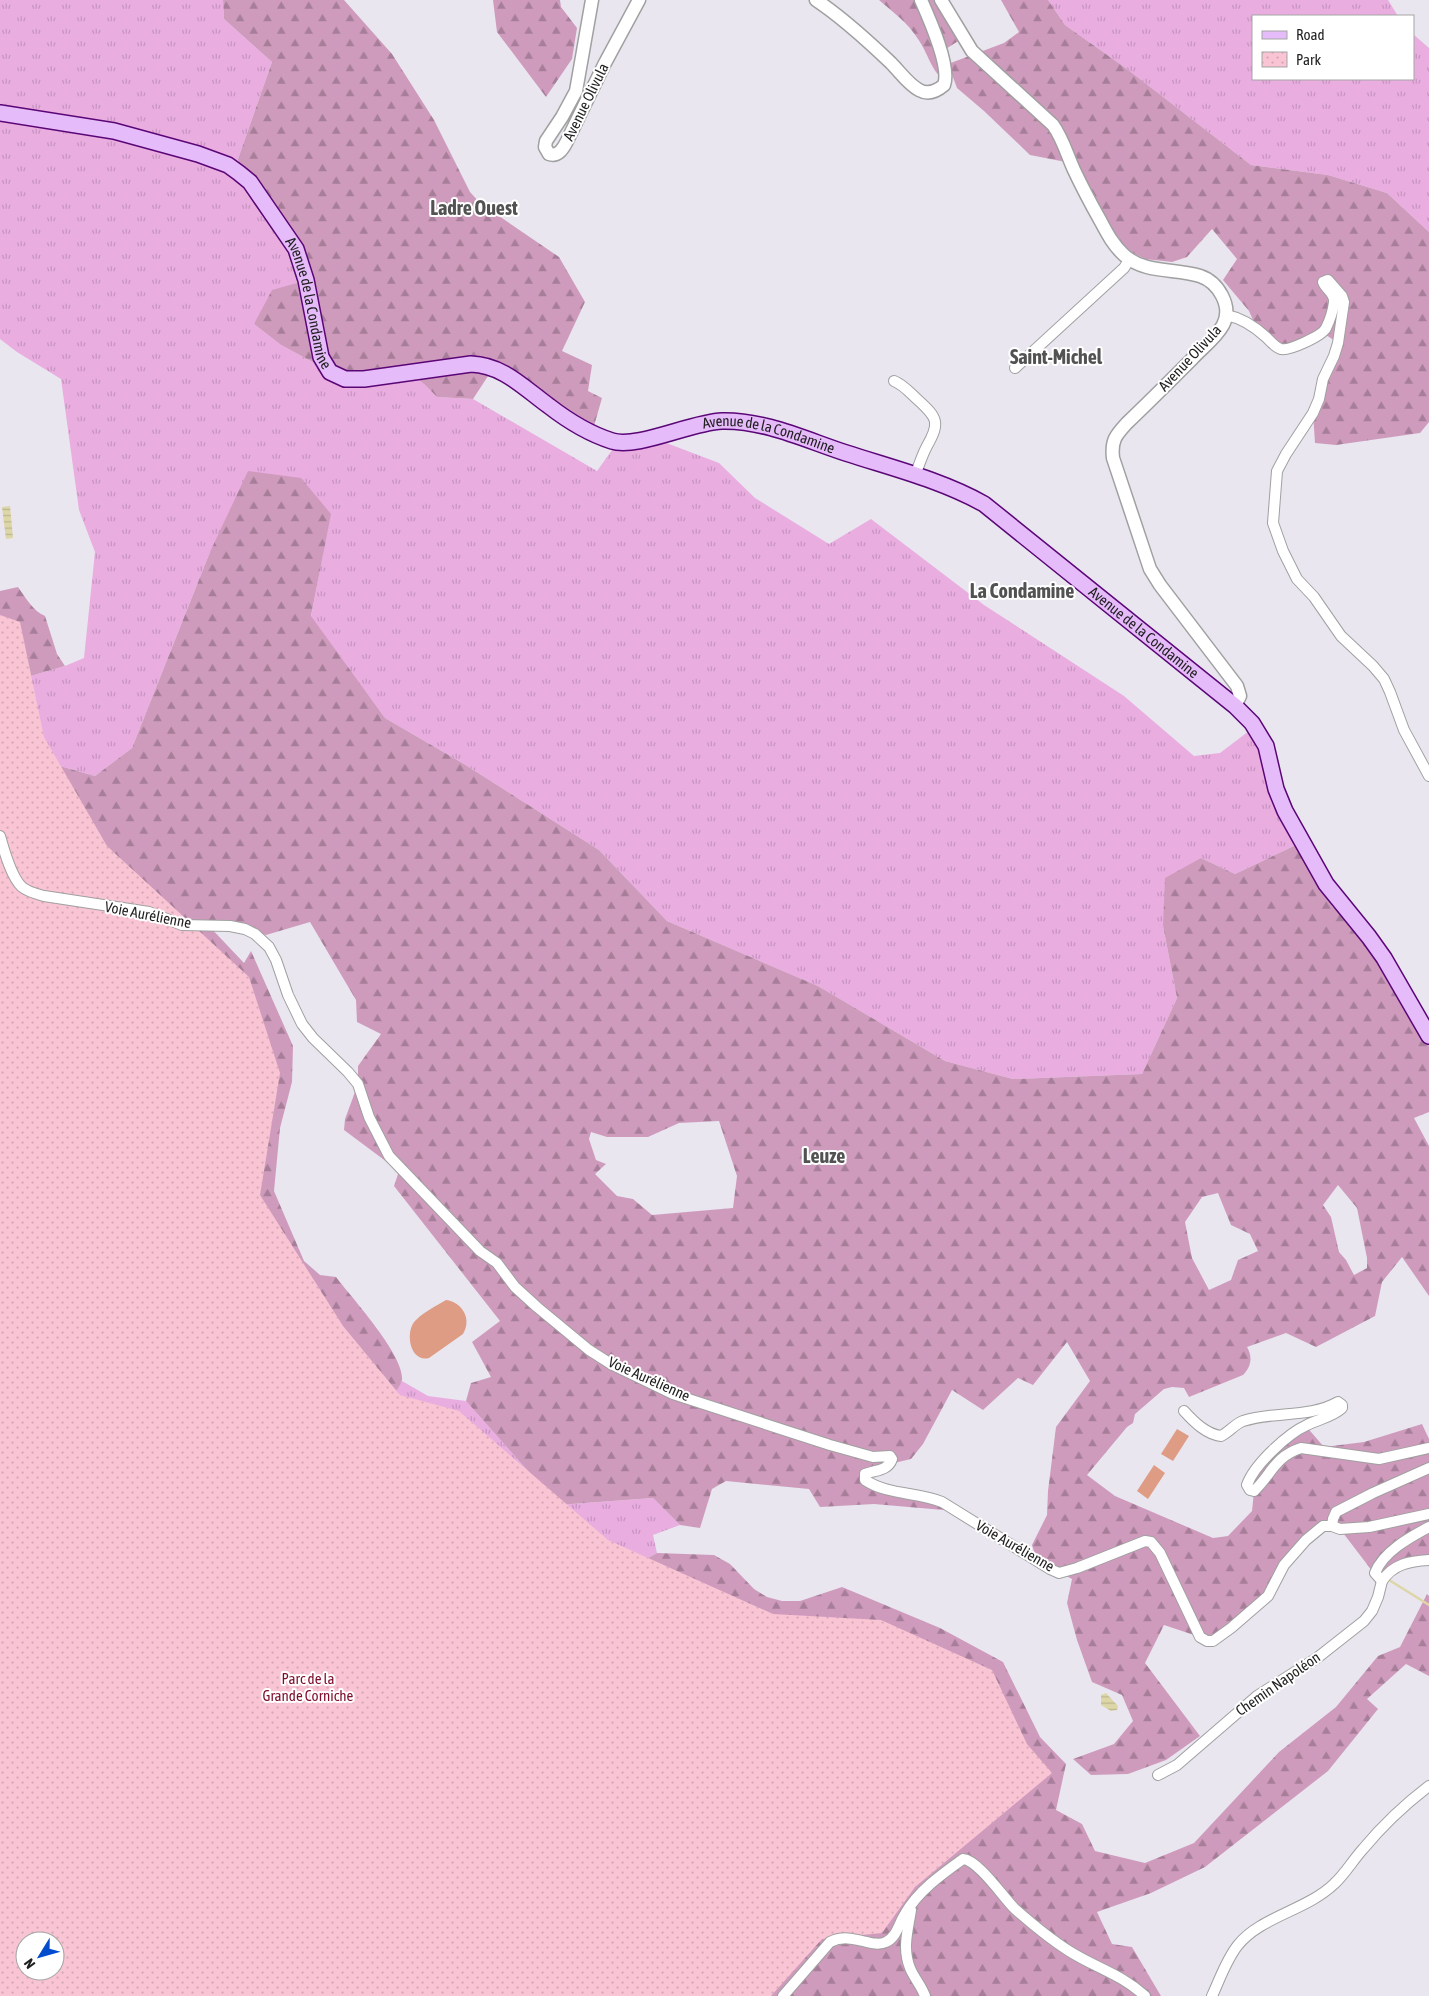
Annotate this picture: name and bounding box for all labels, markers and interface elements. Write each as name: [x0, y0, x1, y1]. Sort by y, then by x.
legend: [1252, 15, 1414, 80]
text: Road: [1296, 26, 1325, 43]
text: Park: [1296, 51, 1321, 68]
street label: Avenue Olivula: [559, 60, 612, 143]
district label: Ladre Ouest: [430, 196, 518, 219]
street label: Avenue de la Condamine: [282, 233, 335, 372]
street label: Avenue Olivula: [1155, 321, 1225, 394]
district label: Saint-Michel: [1010, 345, 1103, 368]
street label: Avenue de la Condamine: [701, 412, 837, 457]
district label: La Condamine: [970, 579, 1074, 602]
street label: Avenue de la Condamine: [1086, 583, 1202, 682]
street label: Voie Aurélienne: [103, 898, 193, 931]
district label: Leuze: [803, 1144, 845, 1167]
street label: Voie Aurélienne: [606, 1353, 693, 1404]
street label: Voie Aurélienne: [973, 1516, 1058, 1575]
street label: Chemin Napoléon: [1232, 1648, 1323, 1719]
park label: Parc de la Grande Corniche: [263, 1670, 354, 1704]
north arrow: [15, 1931, 65, 1981]
text: N: [21, 1956, 38, 1972]

